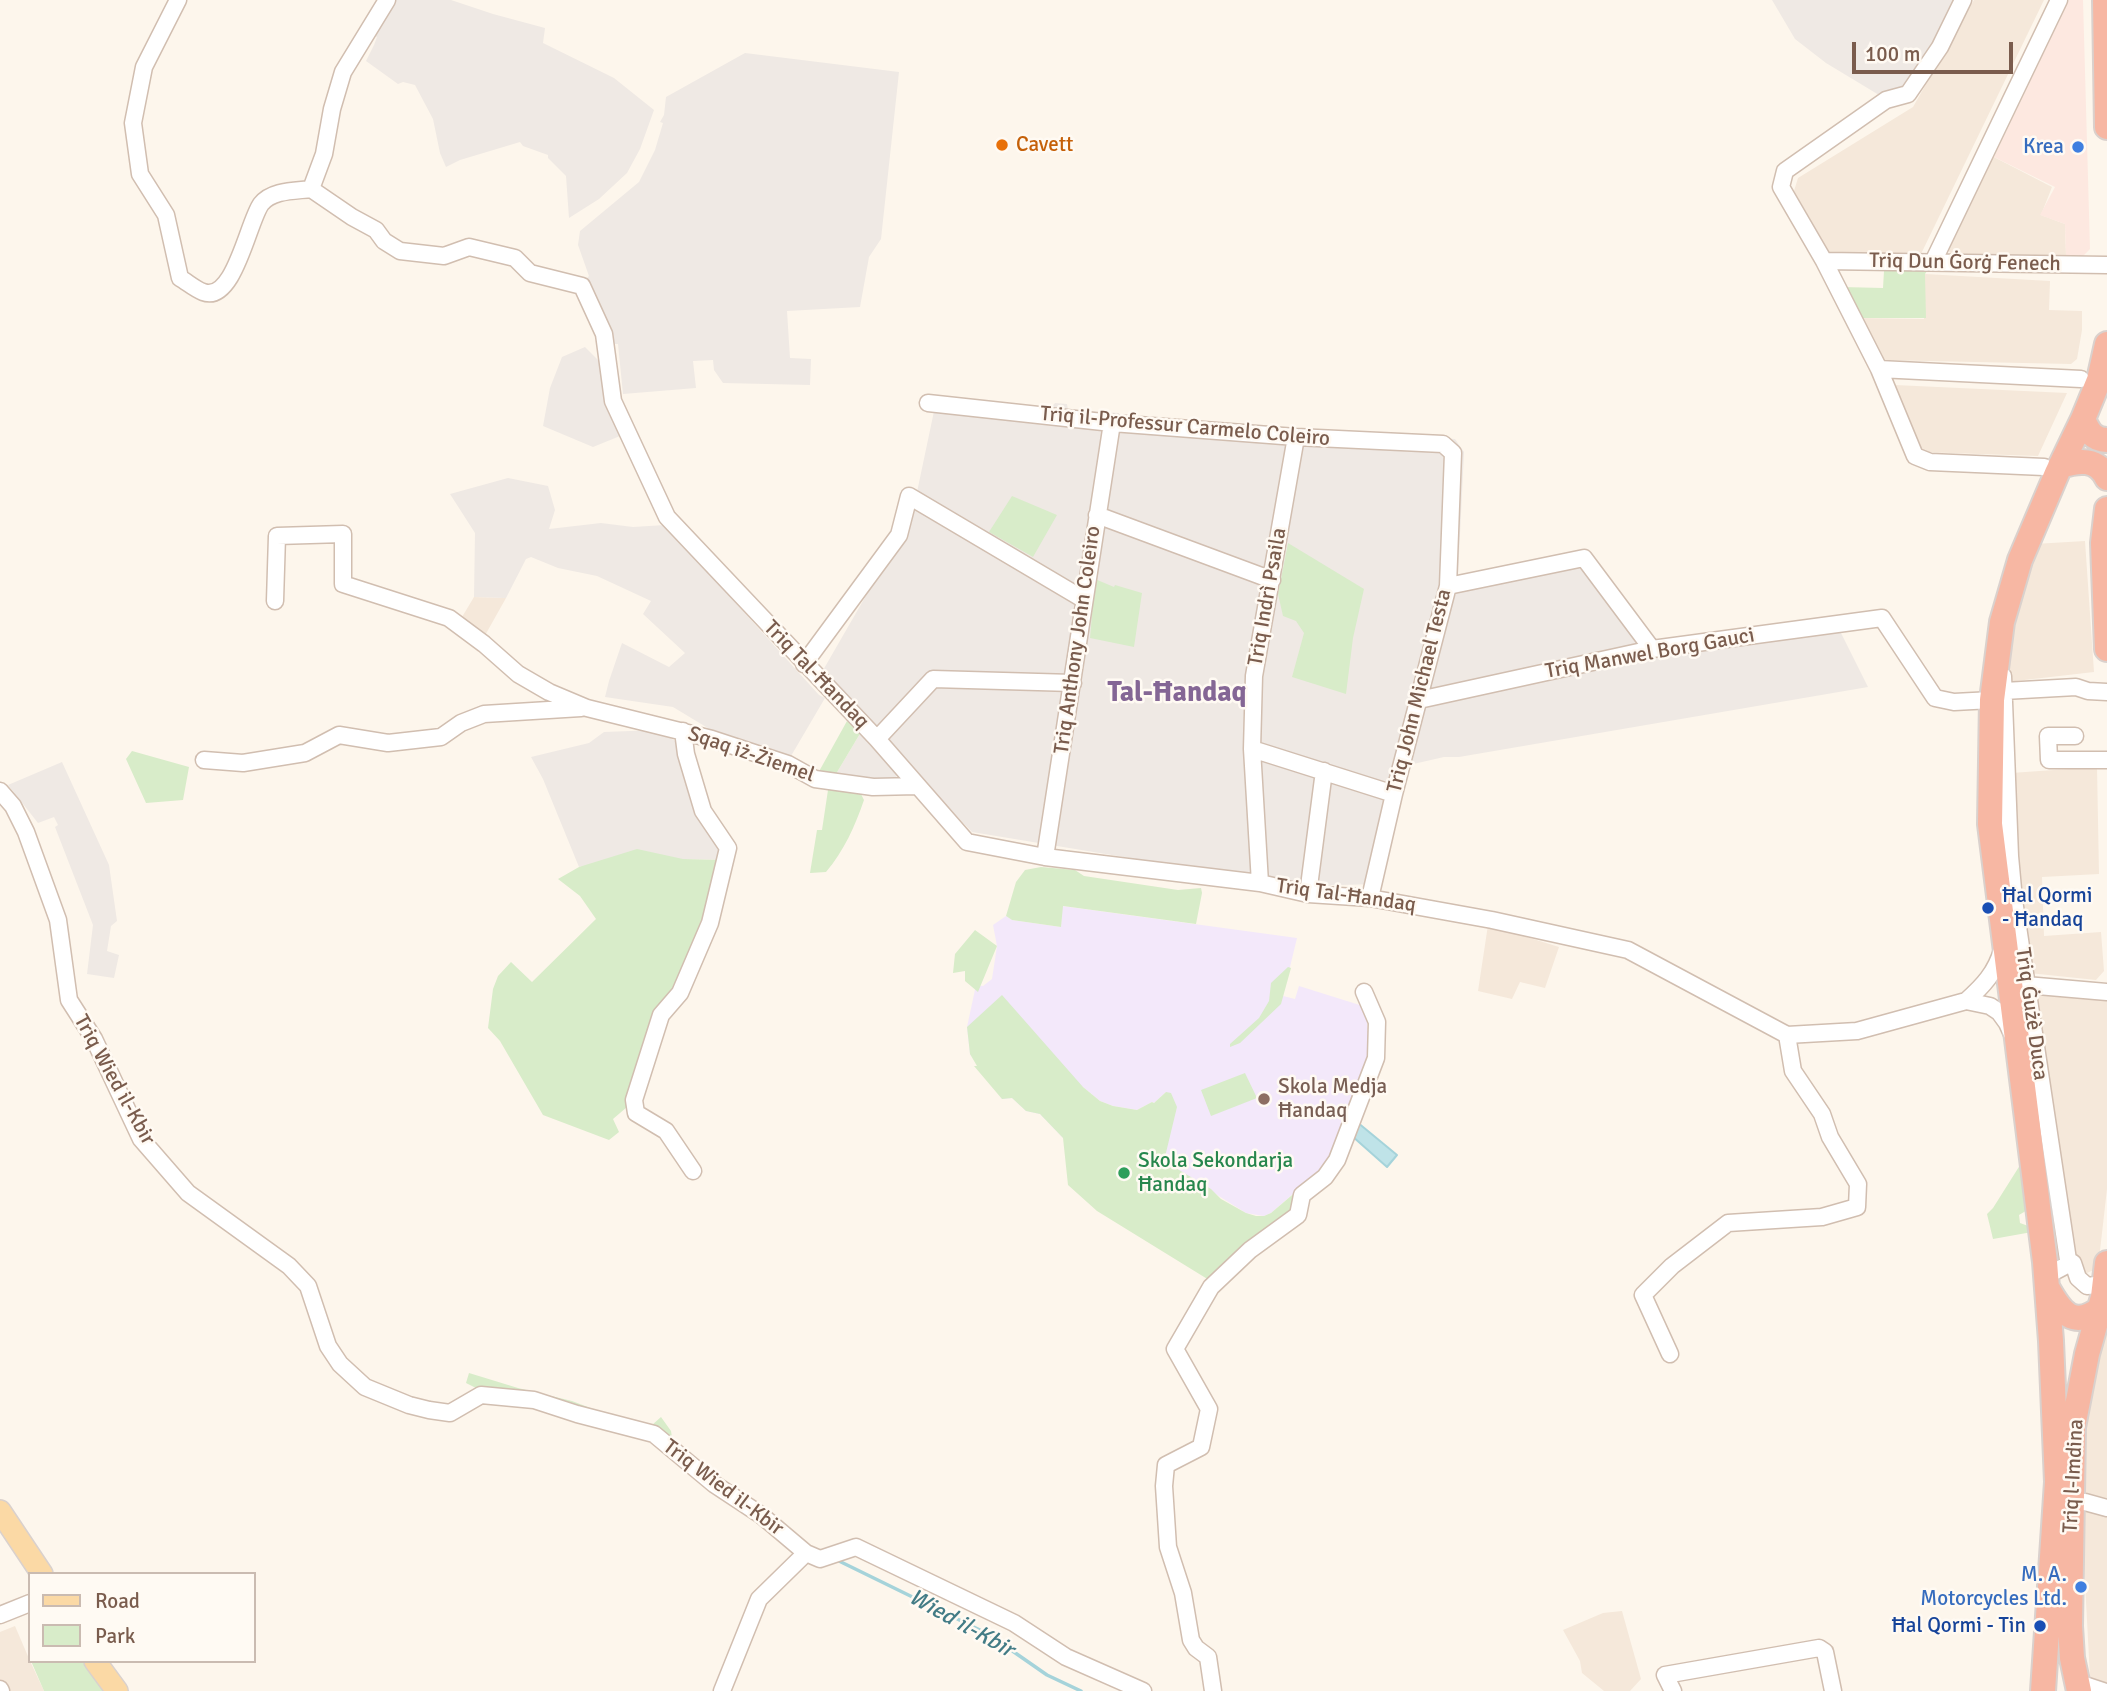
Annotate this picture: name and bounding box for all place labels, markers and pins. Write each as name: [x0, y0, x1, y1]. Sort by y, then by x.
place label: Cavett: [1016, 132, 1073, 158]
place label: Krea: [2023, 134, 2064, 160]
marker: Cavett: [994, 137, 1010, 153]
marker: Krea: [2070, 139, 2086, 155]
place label: Ħal Qormi - Ħandaq: [2002, 883, 2093, 933]
marker: Ħal Qormi - Ħandaq: [1980, 900, 1996, 916]
place label: Skola Medja Ħandaq: [1278, 1074, 1387, 1124]
marker: Skola Medja Ħandaq: [1256, 1091, 1272, 1107]
place label: Skola Sekondarja Ħandaq: [1138, 1148, 1293, 1198]
marker: Skola Sekondarja Ħandaq: [1116, 1165, 1132, 1181]
place label: M. A. Motorcycles Ltd.: [1920, 1562, 2067, 1612]
marker: M. A. Motorcycles Ltd.: [2073, 1579, 2089, 1595]
place label: Ħal Qormi - Tin: [1891, 1613, 2026, 1639]
marker: Ħal Qormi - Tin: [2032, 1618, 2048, 1634]

